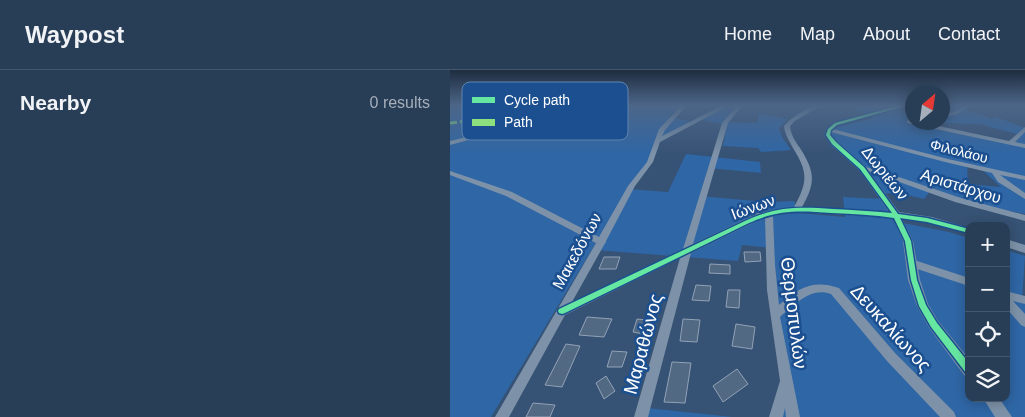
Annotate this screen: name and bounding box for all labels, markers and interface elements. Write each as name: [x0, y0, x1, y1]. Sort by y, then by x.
text: Waypost: [25, 21, 124, 48]
text: Home: [724, 24, 772, 44]
text: Map: [800, 24, 835, 44]
text: About: [863, 24, 910, 44]
text: Contact: [938, 24, 1000, 44]
legend: [462, 82, 628, 140]
north arrow: [905, 85, 950, 130]
text: Nearby: [20, 91, 91, 114]
text: Cycle path: [504, 92, 570, 108]
text: 0 results: [370, 94, 430, 111]
text: Path: [504, 114, 533, 130]
street label: Φιλολάου: [928, 136, 990, 166]
street label: Δωριέων: [858, 143, 912, 203]
street label: Αριστάρχου: [919, 166, 1003, 206]
street label: Ιώνων: [729, 191, 777, 223]
street label: Μακεδόνων: [549, 210, 605, 292]
map controls: [965, 222, 1010, 402]
button: +: [965, 222, 1010, 267]
street label: Θερμοπυλών: [777, 256, 811, 370]
button: −: [965, 267, 1010, 312]
street label: Δευκαλίωνος: [847, 280, 935, 376]
street label: Μαραθώνος: [619, 291, 667, 397]
button: locate: [965, 312, 1010, 357]
button: layers: [965, 357, 1010, 402]

